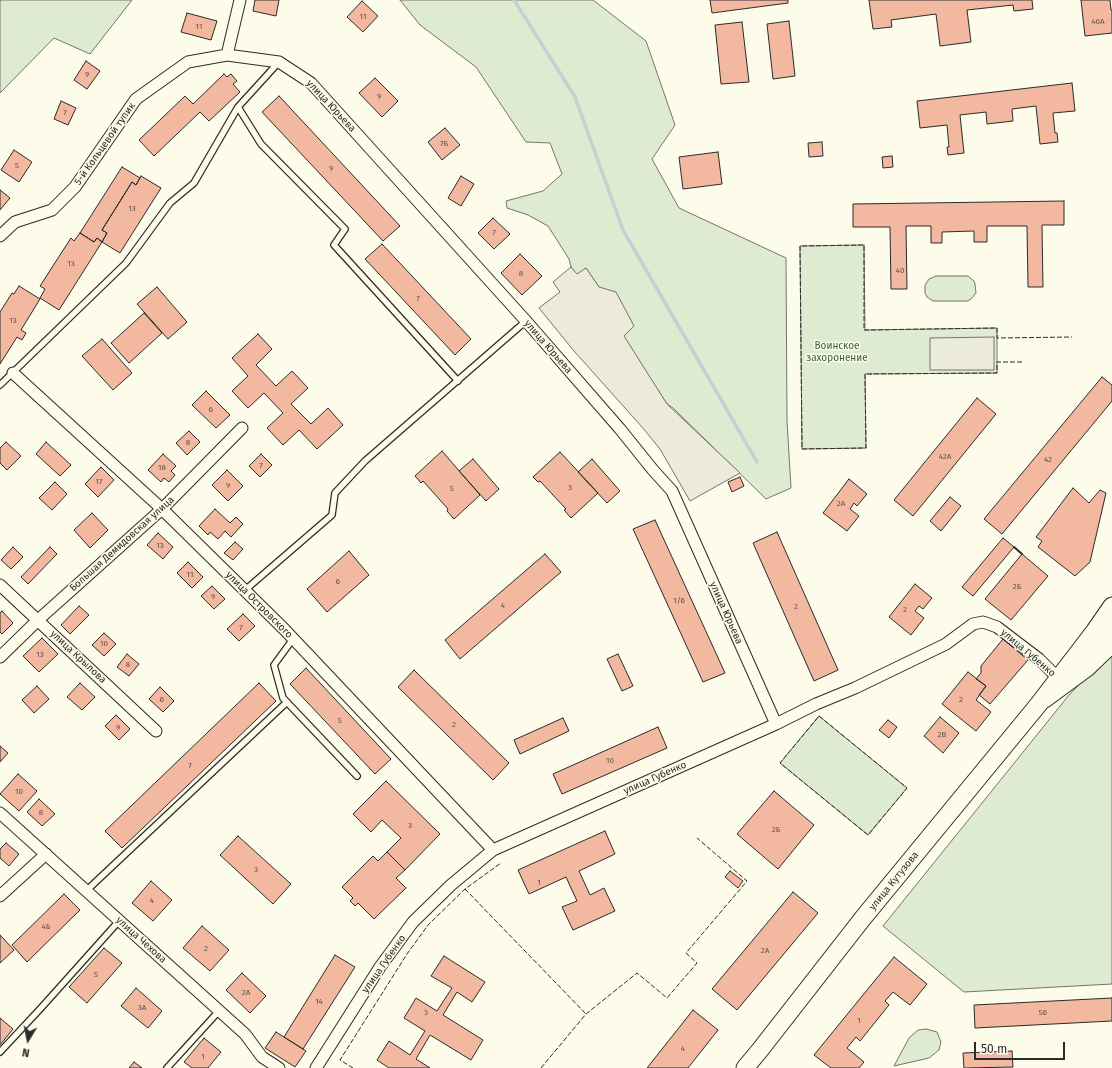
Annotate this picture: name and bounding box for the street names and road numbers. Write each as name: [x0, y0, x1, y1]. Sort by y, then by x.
street label: улица Юрьева: [304, 77, 358, 135]
street label: 5-й Кольцевой тупик: [72, 100, 138, 188]
street label: улица Юрьева: [521, 318, 575, 376]
street label: Большая Демидовская улица: [67, 494, 177, 594]
street label: улица Островского: [223, 569, 295, 641]
street label: улица Юрьева: [707, 580, 745, 646]
street label: улица Губенко: [998, 627, 1058, 679]
street label: улица Крылова: [47, 628, 109, 686]
street label: улица Губенко: [622, 759, 688, 797]
street label: улица Кутузова: [867, 849, 921, 913]
street label: улица Чехова: [113, 914, 169, 966]
street label: улица Губенко: [360, 933, 408, 995]

